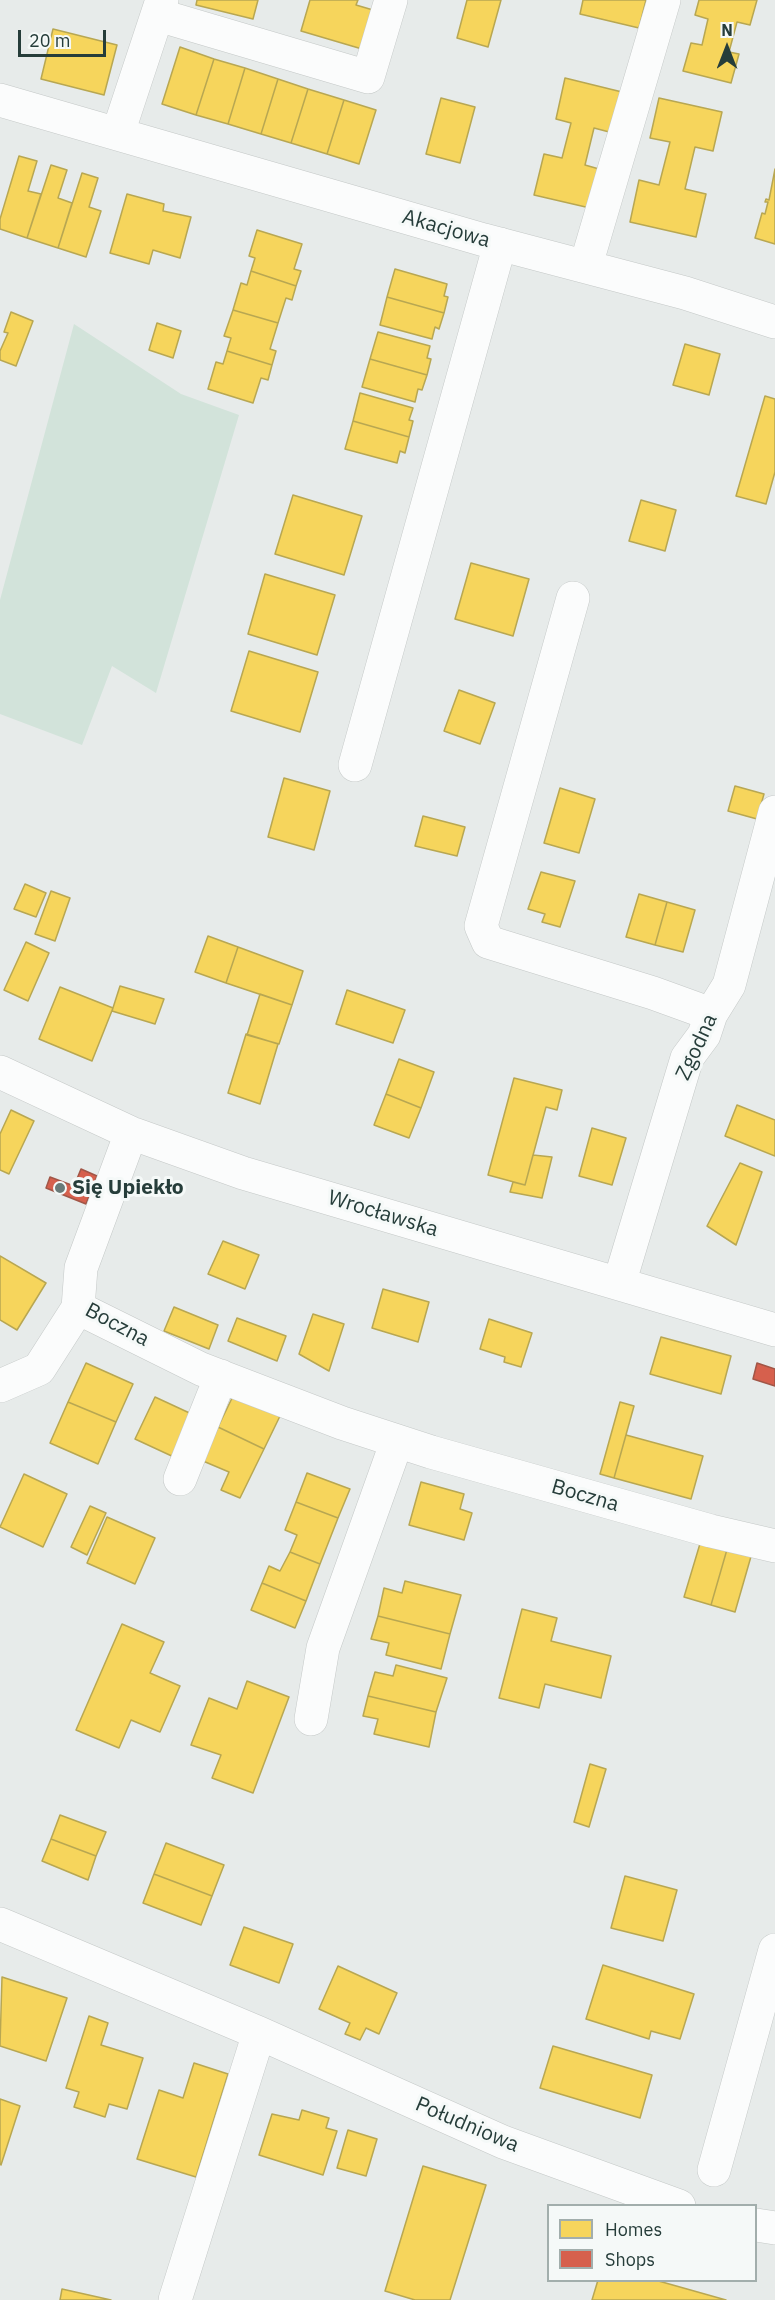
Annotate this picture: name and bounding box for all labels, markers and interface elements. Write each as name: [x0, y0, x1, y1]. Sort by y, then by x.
scale bar: [21, 18, 110, 56]
north arrow: [697, 18, 757, 78]
text: N: [721, 20, 733, 40]
text: 20 m: [29, 29, 71, 52]
street label: Akacjowa: [399, 204, 493, 254]
street label: Zgodna: [671, 1010, 723, 1084]
place label: Się Upiekło: [72, 1175, 184, 1201]
marker: Się Upiekło: [53, 1181, 67, 1195]
street label: Wrocławska: [325, 1185, 441, 1243]
street label: Boczna: [81, 1298, 153, 1352]
street label: Boczna: [548, 1474, 622, 1518]
street label: Południowa: [411, 2092, 523, 2158]
legend: [547, 2204, 757, 2282]
text: Homes: [605, 2218, 662, 2241]
text: Shops: [605, 2248, 655, 2271]

